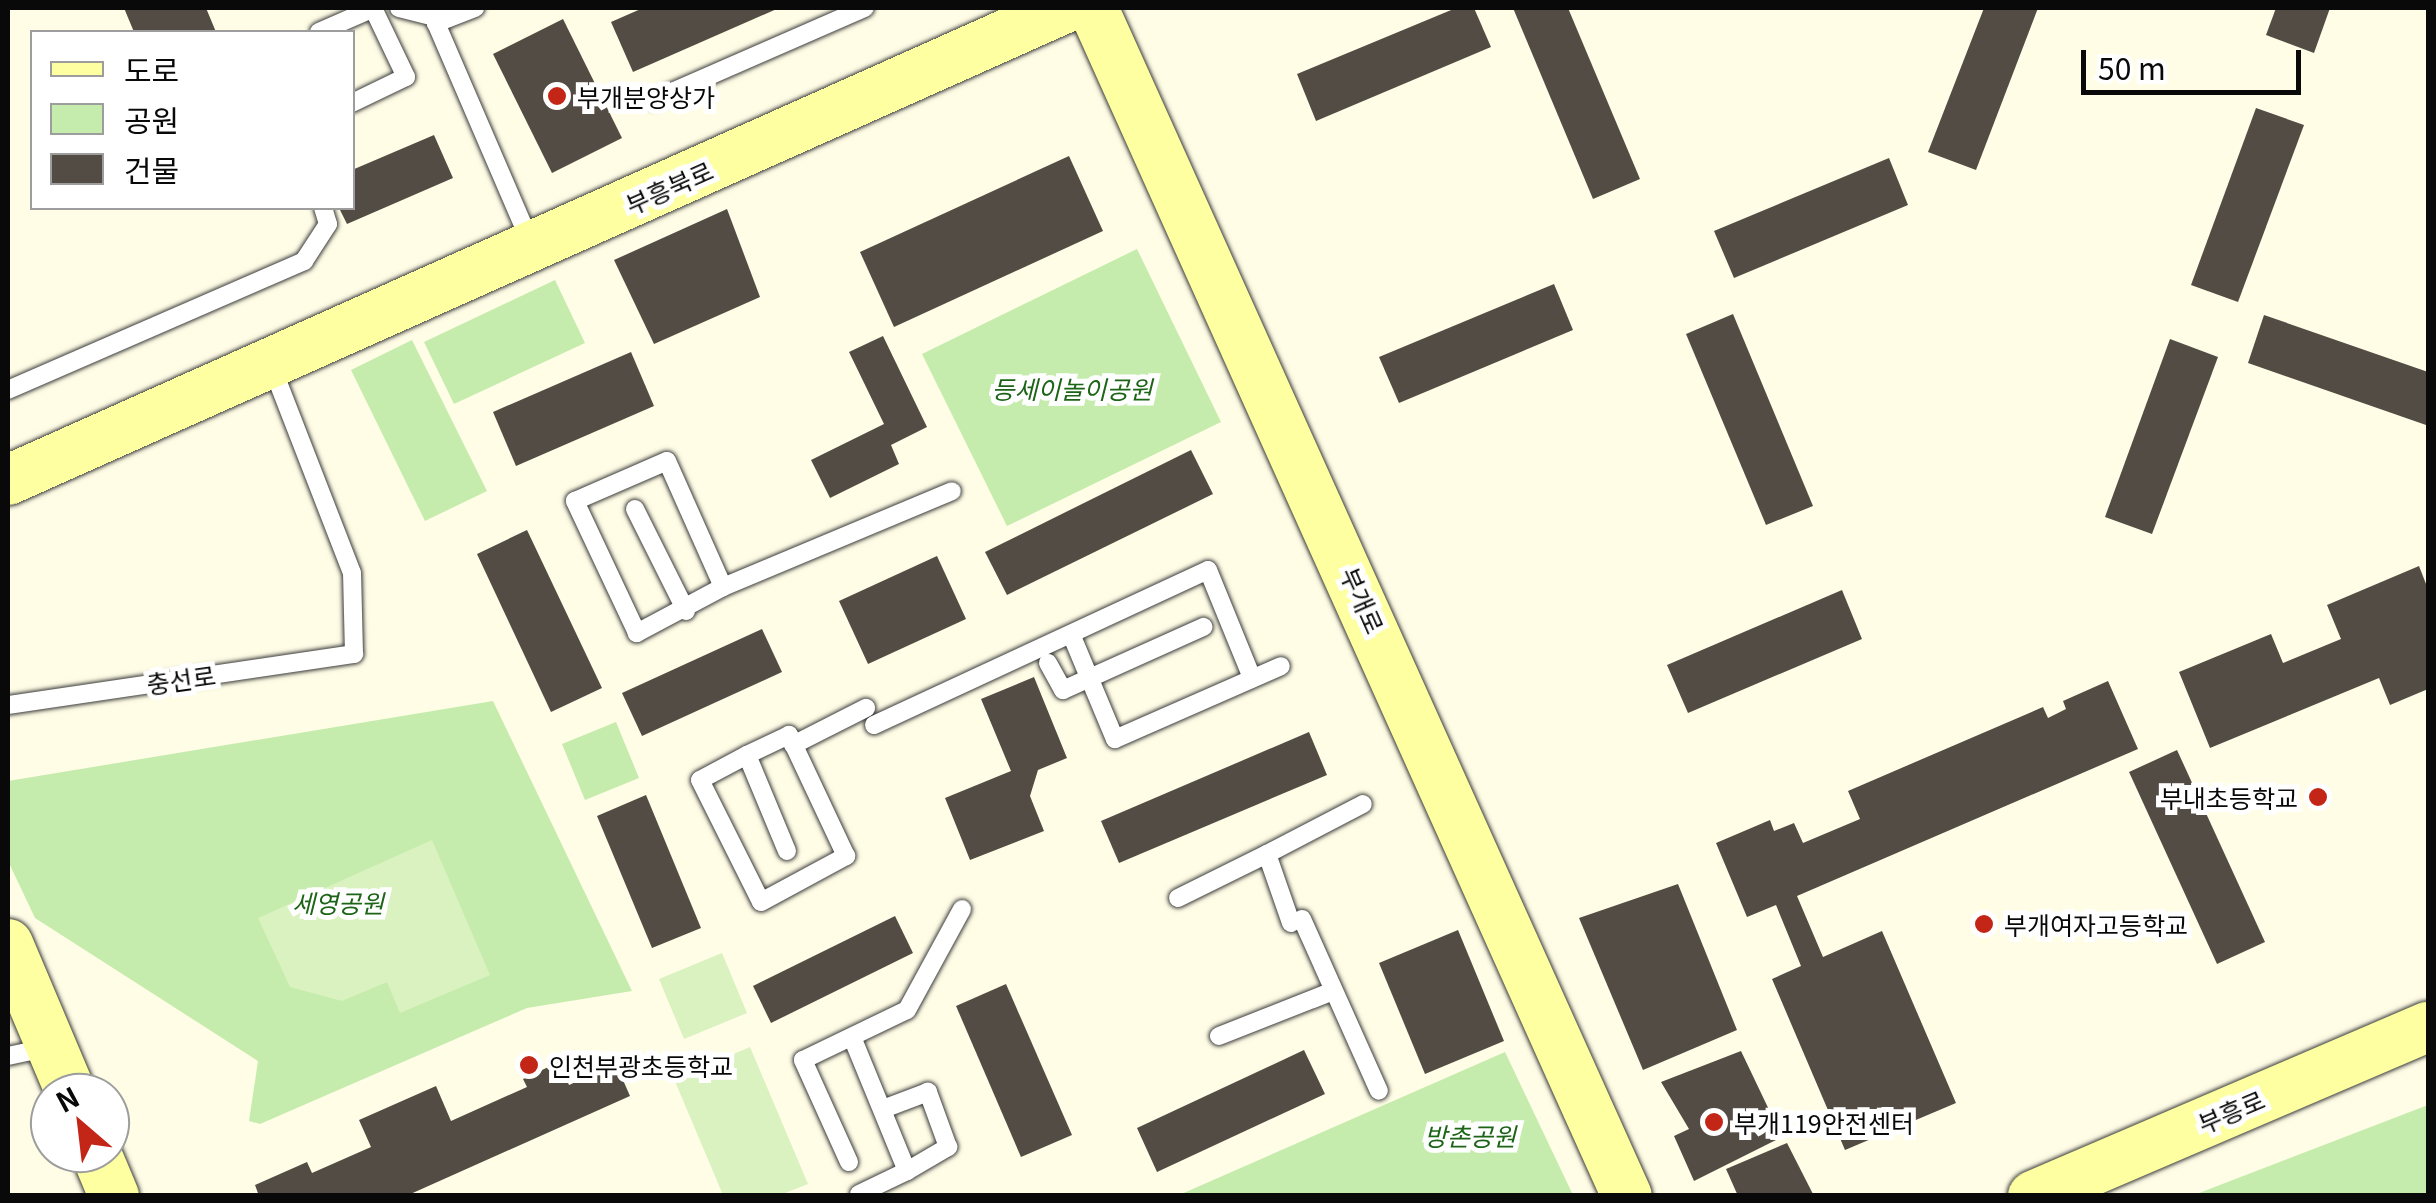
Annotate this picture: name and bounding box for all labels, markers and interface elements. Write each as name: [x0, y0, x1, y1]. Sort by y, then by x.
legend: [30, 30, 355, 210]
scale bar: [2086, 30, 2306, 92]
text: 50 m: [2098, 45, 2166, 89]
text: 도로: [124, 47, 179, 91]
place label: 부개분양상가: [577, 81, 715, 111]
marker: 부개분양상가: [546, 85, 568, 107]
text: 공원: [124, 97, 179, 141]
text: 건물: [124, 147, 179, 191]
street label: 부흥북로: [621, 155, 717, 219]
park label: 등세이놀이공원: [992, 373, 1152, 403]
street label: 부개로: [1335, 562, 1391, 638]
street label: 충선로: [145, 659, 217, 699]
place label: 부내초등학교: [2160, 782, 2298, 812]
marker: 부내초등학교: [2307, 786, 2329, 808]
park label: 세영공원: [292, 887, 384, 917]
place label: 부개여자고등학교: [2004, 909, 2188, 939]
marker: 부개여자고등학교: [1973, 913, 1995, 935]
place label: 인천부광초등학교: [549, 1050, 733, 1080]
marker: 인천부광초등학교: [518, 1054, 540, 1076]
north arrow: [30, 1073, 130, 1173]
text: N: [48, 1076, 86, 1121]
street label: 부흥로: [2193, 1084, 2269, 1138]
place label: 부개119안전센터: [1734, 1107, 1914, 1137]
marker: 부개119안전센터: [1703, 1111, 1725, 1133]
park label: 방촌공원: [1424, 1120, 1516, 1150]

